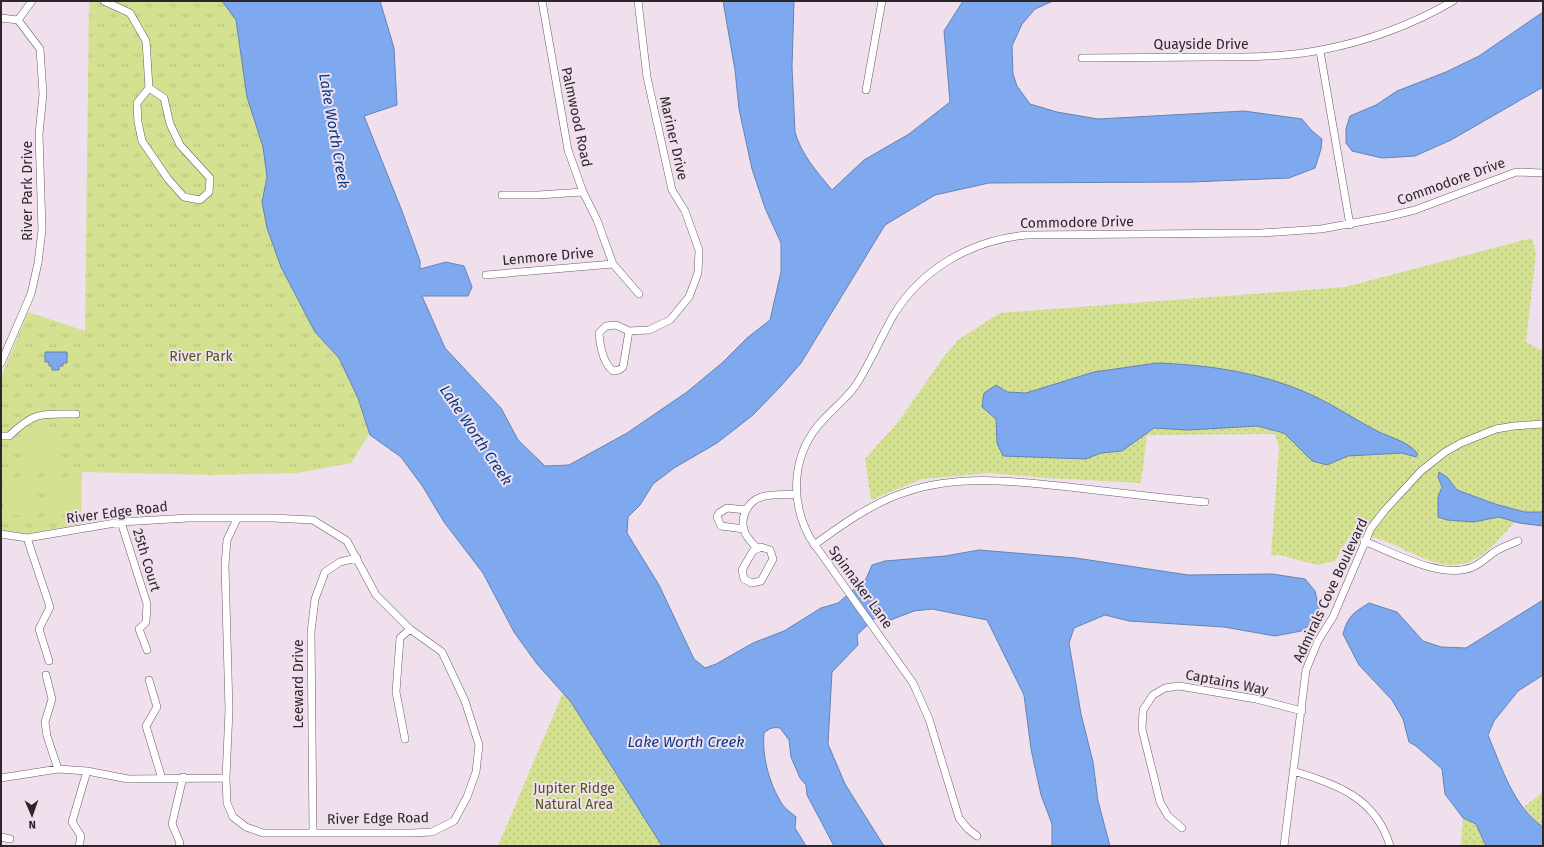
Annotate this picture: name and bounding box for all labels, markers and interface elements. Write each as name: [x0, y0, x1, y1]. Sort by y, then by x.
street label: Quayside Drive: [1153, 36, 1249, 53]
street label: Palmwood Road: [558, 66, 595, 169]
water label: Lake Worth Creek: [315, 72, 353, 190]
street label: Mariner Drive: [656, 94, 691, 182]
street label: River Park Drive: [19, 141, 36, 241]
street label: Commodore Drive: [1395, 154, 1507, 209]
street label: Commodore Drive: [1020, 213, 1134, 232]
street label: Lenmore Drive: [502, 244, 595, 269]
park label: River Park: [169, 348, 234, 365]
water label: Lake Worth Creek: [436, 382, 516, 488]
street label: River Edge Road: [65, 498, 169, 527]
street label: Admirals Cove Boulevard: [1290, 515, 1371, 665]
street label: 25th Court: [129, 527, 164, 595]
street label: Spinnaker Lane: [825, 543, 896, 632]
street label: Leeward Drive: [290, 639, 307, 729]
street label: Captains Way: [1184, 666, 1270, 699]
water label: Lake Worth Creek: [628, 733, 744, 751]
park label: Jupiter Ridge Natural Area: [533, 780, 615, 813]
north arrow: [12, 795, 52, 835]
street label: River Edge Road: [327, 809, 429, 828]
text: N: [28, 818, 36, 831]

